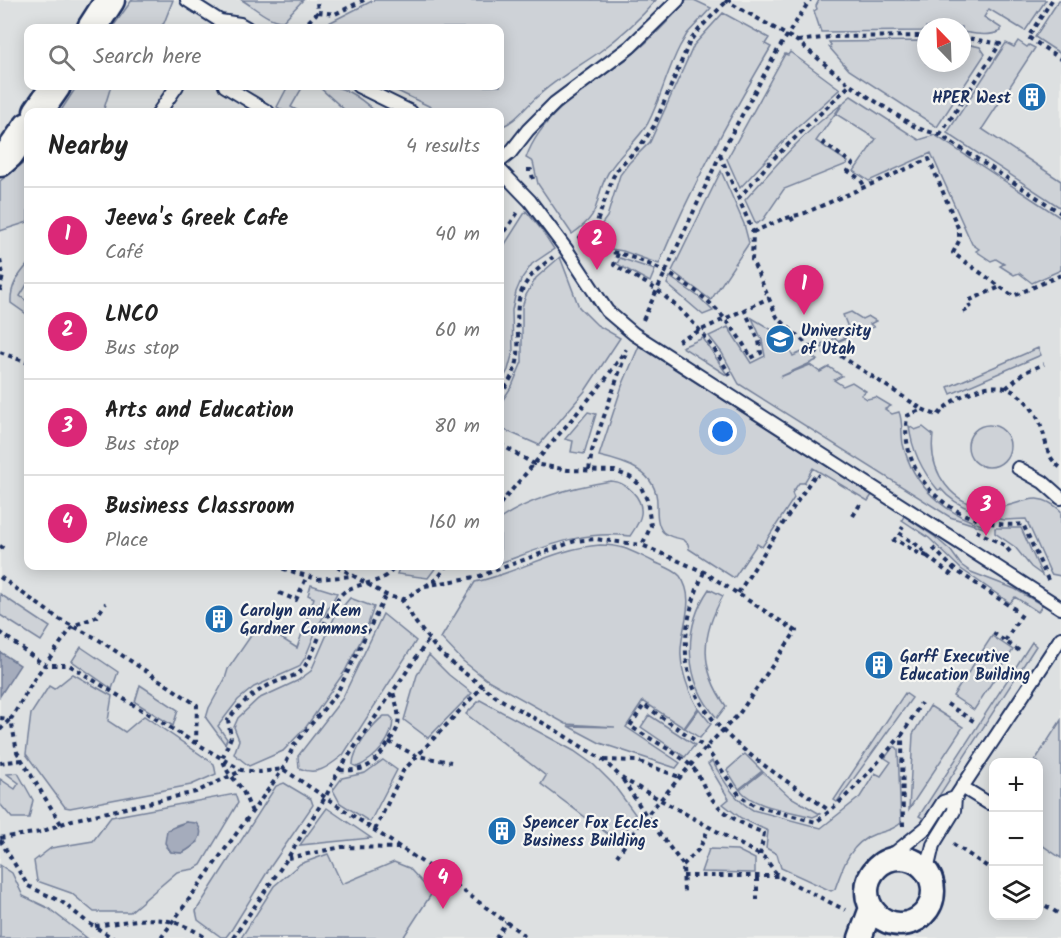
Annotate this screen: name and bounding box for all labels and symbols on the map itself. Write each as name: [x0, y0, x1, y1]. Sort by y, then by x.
north arrow: [917, 18, 971, 72]
building icon: HPER West: [1016, 81, 1048, 113]
place label: HPER West: [932, 86, 1012, 111]
pin: 2: [578, 220, 616, 270]
pin: 1: [784, 266, 824, 315]
place label: University of Utah: [801, 319, 872, 362]
school or university icon: University of Utah: [764, 323, 796, 355]
your location: [708, 417, 737, 446]
pin: 3: [966, 486, 1006, 536]
place label: Carolyn and Kem Gardner Commons: [240, 599, 368, 642]
building icon: Carolyn and Kem Gardner Commons: [203, 603, 235, 635]
place label: Garff Executive Education Building: [900, 645, 1030, 688]
building icon: Garff Executive Education Building: [863, 649, 895, 681]
place label: Spencer Fox Eccles Business Building: [523, 811, 659, 854]
building icon: Spencer Fox Eccles Business Building: [486, 815, 518, 847]
pin: 4: [424, 860, 462, 909]

